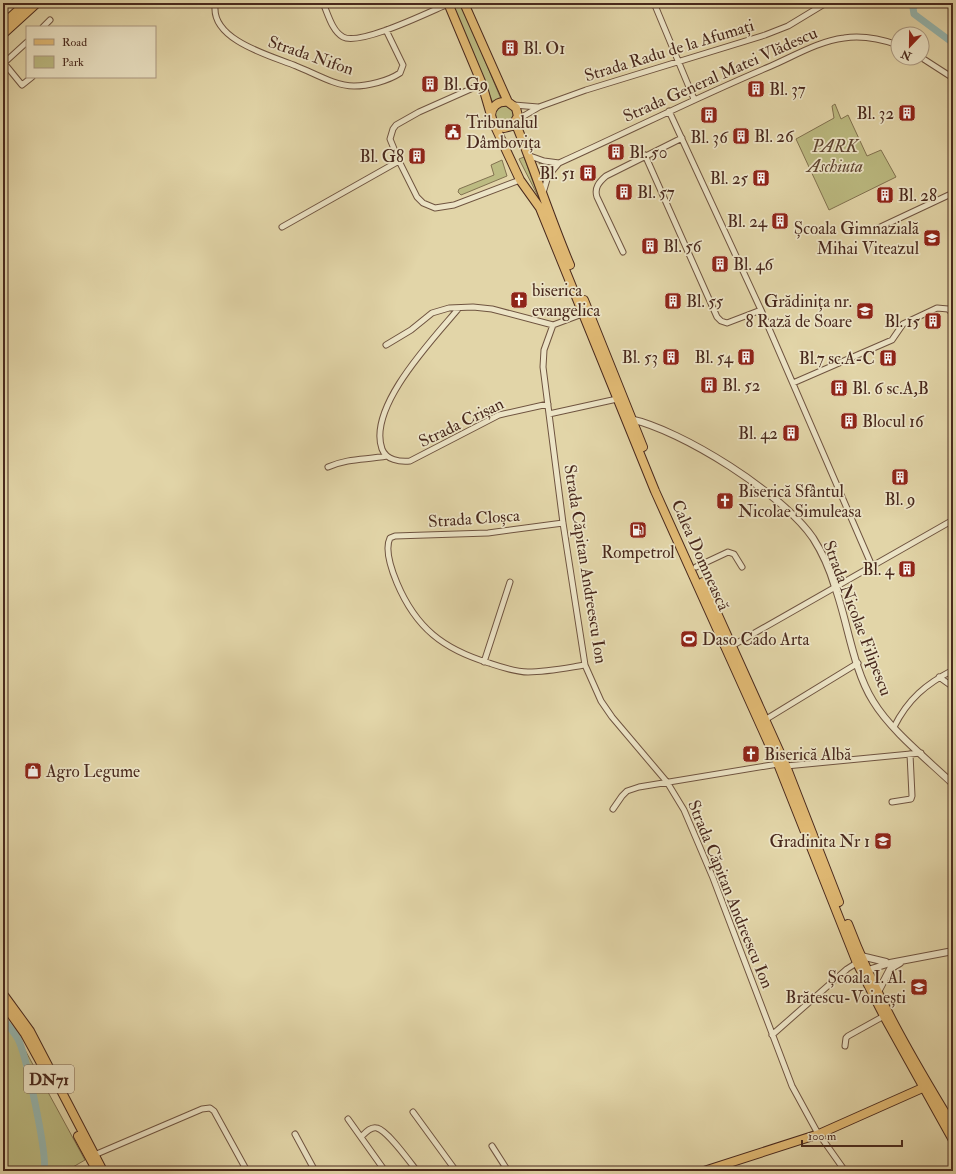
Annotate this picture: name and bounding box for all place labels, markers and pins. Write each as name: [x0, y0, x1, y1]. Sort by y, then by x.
building icon: Bl. O1: [500, 38, 520, 58]
place label: Bl. O1: [523, 38, 565, 59]
building icon: Bl. G9: [420, 74, 440, 94]
place label: Bl. G9: [443, 74, 488, 95]
building icon: Bl. 37: [746, 79, 766, 99]
place label: Bl. 37: [769, 79, 806, 100]
place label: Bl. 32: [857, 103, 894, 124]
building icon: Bl. 32: [897, 103, 917, 123]
building icon: Bl. 36: [699, 105, 719, 125]
place label: Tribunalul Dâmbovița: [466, 112, 542, 153]
public building icon: Tribunalul Dâmbovița: [443, 122, 463, 142]
building icon: Bl. 26: [731, 126, 751, 146]
place label: Bl. 26: [754, 126, 795, 147]
place label: Bl. 36: [690, 127, 729, 148]
building icon: Bl. 50: [606, 142, 626, 162]
place label: Bl. 50: [629, 142, 667, 163]
place label: Bl. G8: [359, 146, 404, 167]
building icon: Bl. G8: [407, 146, 427, 166]
place label: Bl. 51: [539, 163, 575, 184]
building icon: Bl. 51: [578, 163, 598, 183]
place label: Bl. 25: [710, 168, 749, 189]
building icon: Bl. 25: [751, 168, 771, 188]
building icon: Bl. 57: [614, 182, 634, 202]
place label: Bl. 57: [637, 182, 675, 203]
building icon: Bl. 28: [875, 185, 895, 205]
place label: Bl. 28: [898, 185, 937, 206]
place label: Bl. 24: [727, 211, 768, 232]
building icon: Bl. 24: [770, 211, 790, 231]
place label: Școala Gimnazială Mihai Viteazul: [794, 218, 920, 259]
school or university icon: Școala Gimnazială Mihai Viteazul: [922, 228, 942, 248]
building icon: Bl. 56: [640, 236, 660, 256]
place label: Bl. 56: [663, 236, 703, 257]
building icon: Bl. 46: [710, 254, 730, 274]
place label: Bl. 46: [733, 254, 774, 275]
place label: biserica evangelica: [532, 280, 601, 321]
church icon: biserica evangelica: [509, 290, 529, 310]
building icon: Bl. 55: [663, 291, 683, 311]
place label: Bl. 55: [686, 291, 724, 312]
place label: Grădiniţa nr. 8 Rază de Soare: [745, 291, 852, 332]
school or university icon: Grădiniţa nr. 8 Rază de Soare: [855, 301, 875, 321]
place label: Bl. 15: [884, 311, 921, 332]
building icon: Bl. 15: [923, 311, 943, 331]
place label: Bl. 53: [622, 347, 658, 368]
building icon: Bl. 53: [661, 347, 681, 367]
place label: Bl. 54: [694, 347, 734, 368]
building icon: Bl. 54: [736, 347, 756, 367]
place label: Bl.7 sc.A-C: [799, 348, 875, 369]
building icon: Bl.7 sc.A-C: [878, 348, 898, 368]
building icon: Bl. 52: [699, 375, 719, 395]
place label: Bl. 52: [722, 375, 761, 396]
building icon: Bl. 6 sc.A,B: [829, 378, 849, 398]
place label: Bl. 6 sc.A,B: [852, 378, 929, 399]
building icon: Blocul 16: [839, 411, 859, 431]
place label: Blocul 16: [862, 411, 925, 432]
place label: Bl. 42: [738, 423, 778, 444]
building icon: Bl. 42: [781, 423, 801, 443]
building icon: Bl. 9: [890, 467, 910, 487]
place label: Biserică Sfântul Nicolae Simuleasa: [738, 481, 862, 522]
place label: Bl. 9: [884, 489, 916, 510]
church icon: Biserică Sfântul Nicolae Simuleasa: [715, 491, 735, 511]
fuel station icon: Rompetrol: [628, 520, 648, 540]
place label: Rompetrol: [601, 542, 675, 564]
place label: Bl. 4: [863, 559, 895, 580]
building icon: Bl. 4: [897, 559, 917, 579]
sports icon: Daso Cado Arta: [679, 629, 699, 649]
place label: Daso Cado Arta: [702, 629, 811, 650]
church icon: Biserică Albă: [741, 744, 761, 764]
place label: Biserică Albă: [764, 744, 852, 765]
shop icon: Agro Legume: [23, 761, 43, 781]
place label: Agro Legume: [45, 761, 140, 782]
place label: Gradinita Nr 1: [769, 831, 870, 852]
school or university icon: Gradinita Nr 1: [873, 831, 893, 851]
place label: Școala I. Al. Brătescu-Voinești: [785, 967, 906, 1008]
school or university icon: Școala I. Al. Brătescu-Voinești: [909, 977, 929, 997]

